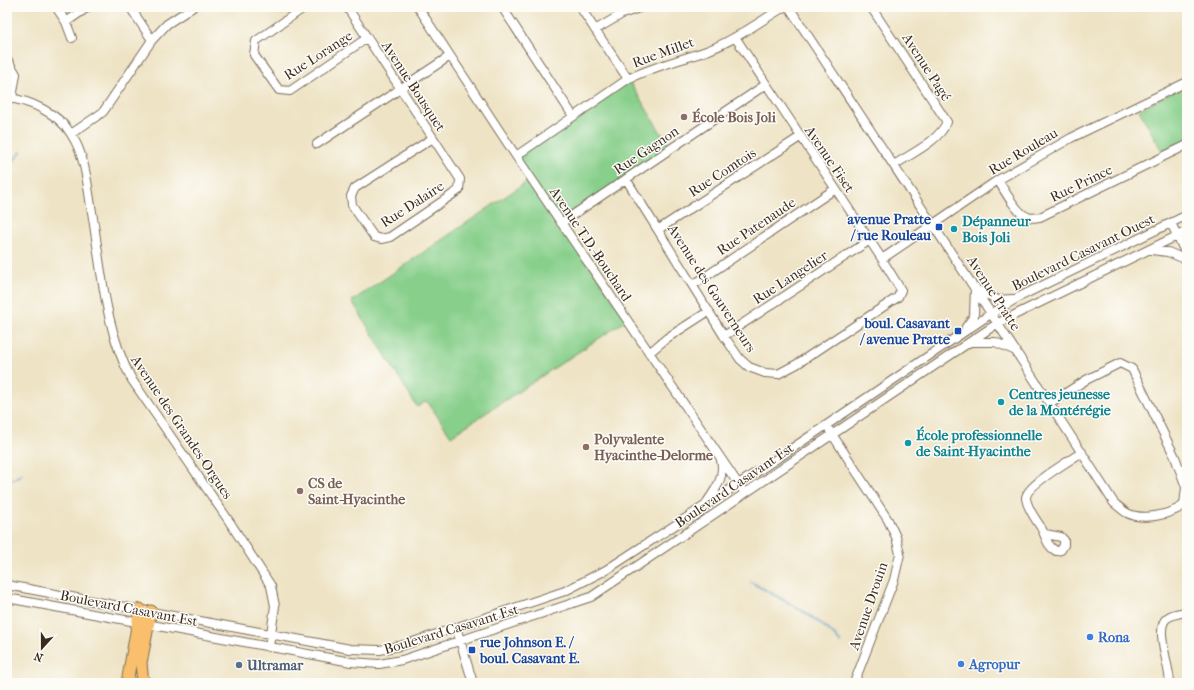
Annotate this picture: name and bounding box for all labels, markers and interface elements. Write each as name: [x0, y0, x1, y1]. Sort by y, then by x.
street label: Rue Lorange: [281, 27, 356, 84]
street label: Avenue Pagé: [898, 29, 955, 104]
street label: Rue Millet: [630, 33, 696, 71]
street label: Avenue Bousquet: [377, 37, 449, 135]
place label: École Bois Joli: [692, 108, 777, 126]
marker: École Bois Joli: [679, 112, 689, 122]
street label: Rue Gagnon: [610, 122, 682, 178]
street label: Avenue Fiset: [800, 122, 858, 196]
street label: Rue Rouleau: [986, 124, 1061, 179]
street label: Rue Comtois: [685, 144, 759, 201]
street label: Rue Prince: [1047, 161, 1115, 206]
street label: Rue Dalaire: [377, 178, 447, 231]
street label: Avenue T.D.-Bouchard: [545, 183, 635, 305]
street label: Rue Patenaude: [714, 194, 799, 259]
street label: Boulevard Casavant Ouest: [1009, 210, 1158, 295]
place label: avenue Pratte / rue Rouleau: [848, 211, 931, 244]
place label: Dépanneur Bois Joli: [962, 213, 1032, 246]
street label: Avenue des Gouverneurs: [663, 220, 759, 355]
marker: avenue Pratte / rue Rouleau: [934, 222, 944, 232]
marker: Dépanneur Bois Joli: [949, 224, 959, 234]
street label: Rue Langelier: [750, 247, 831, 308]
street label: Avenue Pratte: [962, 252, 1024, 334]
place label: boul. Casavant / avenue Pratte: [859, 315, 951, 348]
marker: boul. Casavant / avenue Pratte: [953, 326, 963, 336]
street label: Avenue des Grandes-Orgues: [127, 352, 236, 502]
place label: Centres jeunesse de la Montérégie: [1009, 386, 1111, 419]
marker: Centres jeunesse de la Montérégie: [996, 397, 1006, 407]
place label: École professionnelle de Saint-Hyacinthe: [916, 426, 1042, 460]
place label: Polyvalente Hyacinthe-Delorme: [594, 431, 713, 464]
marker: École professionnelle de Saint-Hyacinthe: [903, 438, 913, 448]
street label: Boulevard Casavant Est: [672, 439, 797, 532]
marker: Polyvalente Hyacinthe-Delorme: [581, 442, 591, 452]
place label: CS de Saint-Hyacinthe: [308, 475, 405, 508]
marker: CS de Saint-Hyacinthe: [295, 486, 305, 496]
street label: Avenue Drouin: [845, 560, 891, 653]
street label: Boulevard Casavant Est: [59, 587, 199, 630]
street label: Boulevard Casavant Est: [382, 601, 520, 658]
north arrow: [22, 628, 62, 668]
place label: Rona: [1098, 629, 1130, 646]
marker: Rona: [1085, 632, 1095, 642]
place label: rue Johnson E. / boul. Casavant E.: [479, 634, 580, 667]
marker: rue Johnson E. / boul. Casavant E.: [467, 645, 477, 655]
text: N: [32, 649, 45, 664]
place label: Agropur: [968, 656, 1021, 673]
place label: Ultramar: [246, 657, 304, 674]
marker: Agropur: [956, 659, 966, 669]
marker: Ultramar: [234, 660, 244, 670]

